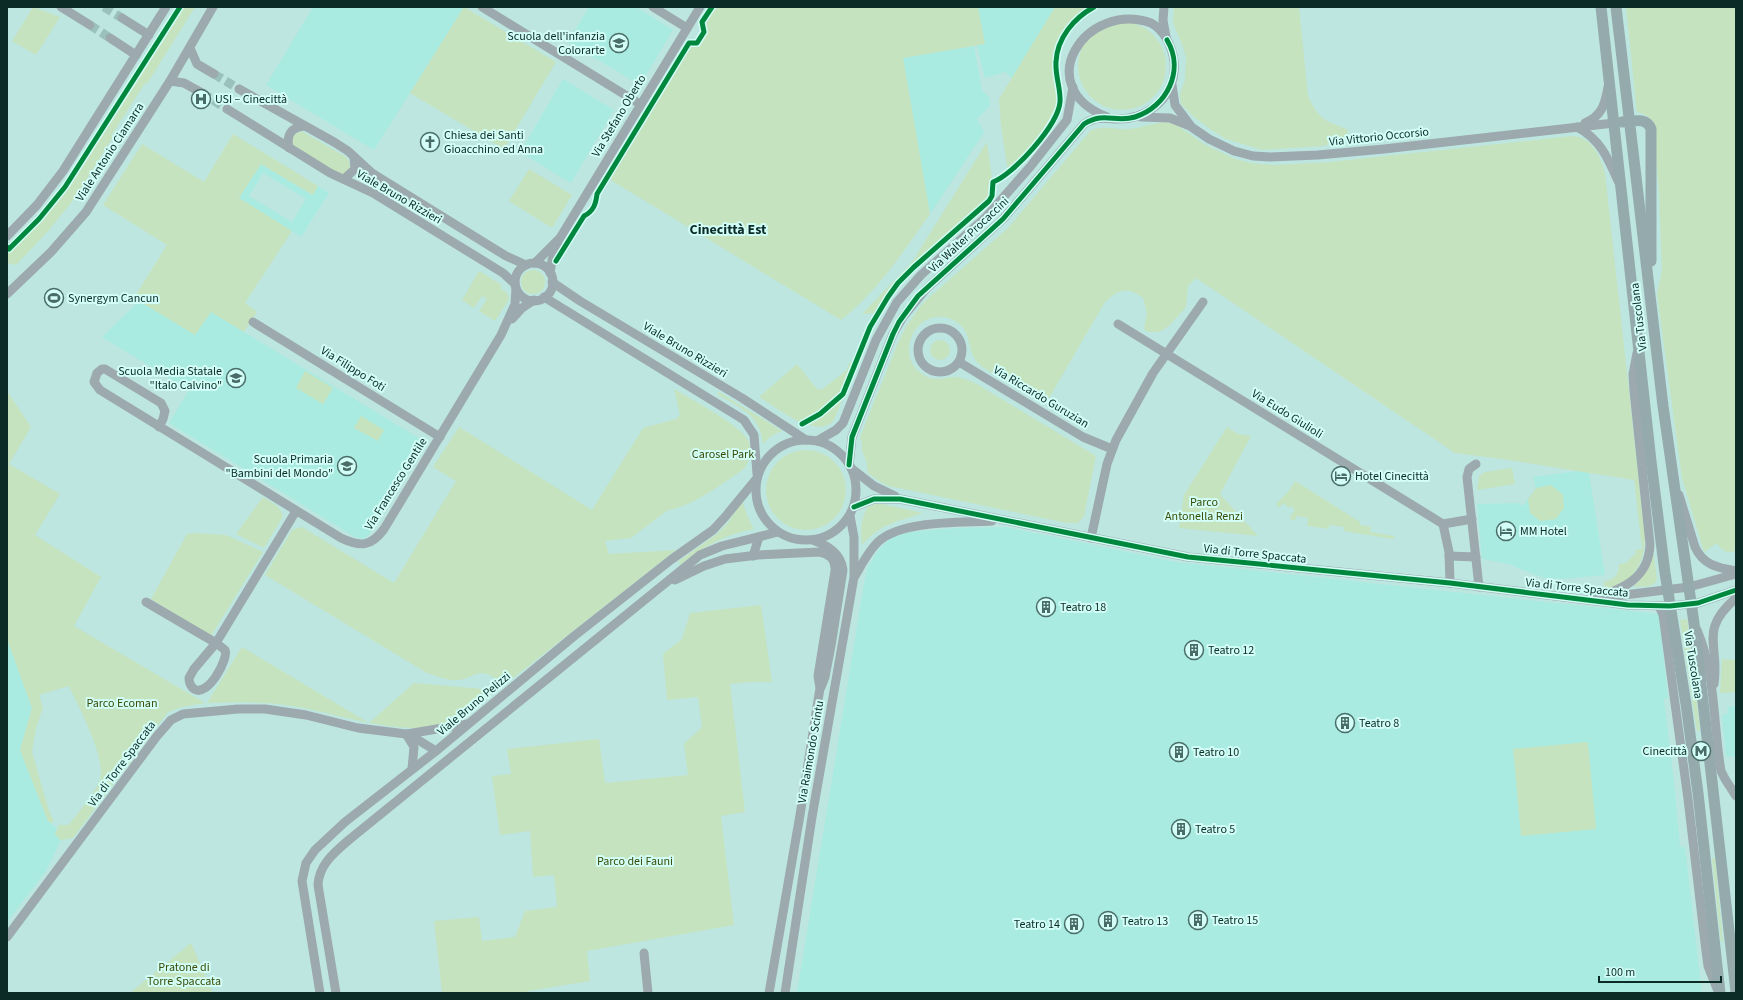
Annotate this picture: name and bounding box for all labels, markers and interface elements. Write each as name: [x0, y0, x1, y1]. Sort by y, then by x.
place label: Scuola dell'infanzia Colorarte: [507, 28, 605, 59]
school or university icon: Scuola dell'infanzia Colorarte: [608, 32, 630, 54]
street label: Via Stefano Oberto: [588, 72, 650, 160]
hospital icon: USI – Cinecittà: [190, 88, 212, 110]
place label: USI – Cinecittà: [215, 91, 287, 108]
street label: Viale Antonio Ciamarra: [72, 99, 148, 205]
street label: Via Vittorio Occorsio: [1328, 123, 1430, 151]
place label: Chiesa dei Santi Gioacchino ed Anna: [444, 127, 543, 158]
church icon: Chiesa dei Santi Gioacchino ed Anna: [419, 131, 441, 153]
street label: Viale Bruno Rizzieri: [353, 166, 445, 228]
street label: Via Walter Procaccini: [925, 193, 1013, 277]
district label: Cinecittà Est: [690, 220, 767, 240]
street label: Via Tuscolana: [1626, 282, 1652, 352]
sports icon: Synergym Cancun: [43, 287, 65, 309]
place label: Synergym Cancun: [68, 290, 159, 307]
street label: Viale Bruno Rizzieri: [640, 318, 730, 382]
street label: Via Filippo Foti: [317, 342, 389, 396]
street label: Via Riccardo Guruzian: [990, 362, 1092, 432]
place label: Scuola Media Statale "Italo Calvino": [118, 363, 222, 394]
school or university icon: Scuola Media Statale "Italo Calvino": [225, 367, 247, 389]
street label: Via Eudo Giulioli: [1248, 385, 1326, 443]
street label: Via Francesco Gentile: [361, 435, 431, 533]
park label: Carosel Park: [692, 446, 754, 463]
place label: Scuola Primaria "Bambini del Mondo": [226, 451, 333, 482]
school or university icon: Scuola Primaria "Bambini del Mondo": [336, 455, 358, 477]
hotel icon: Hotel Cinecittà: [1330, 465, 1352, 487]
place label: Hotel Cinecittà: [1355, 468, 1429, 485]
park label: Parco Antonella Renzi: [1165, 494, 1243, 525]
hotel icon: MM Hotel: [1495, 520, 1517, 542]
place label: MM Hotel: [1520, 523, 1567, 540]
street label: Via di Torre Spaccata: [1203, 540, 1307, 568]
street label: Via di Torre Spaccata: [1525, 574, 1629, 602]
building icon: Teatro 18: [1035, 596, 1057, 618]
place label: Teatro 18: [1060, 599, 1106, 616]
street label: Via Tuscolana: [1679, 630, 1707, 700]
building icon: Teatro 12: [1183, 639, 1205, 661]
place label: Teatro 12: [1208, 642, 1254, 659]
street label: Viale Bruno Pelizzi: [434, 668, 515, 740]
park label: Parco Ecoman: [87, 695, 157, 712]
street label: Via Raimondo Scintu: [794, 699, 828, 805]
building icon: Teatro 8: [1334, 712, 1356, 734]
place label: Teatro 8: [1359, 715, 1399, 732]
street label: Via di Torre Spaccata: [84, 718, 160, 810]
metro station icon: Cinecittà: [1690, 740, 1712, 762]
building icon: Teatro 10: [1168, 741, 1190, 763]
place label: Cinecittà: [1643, 743, 1687, 760]
place label: Teatro 10: [1193, 744, 1239, 761]
building icon: Teatro 5: [1170, 818, 1192, 840]
place label: Teatro 5: [1195, 821, 1235, 838]
park label: Parco dei Fauni: [597, 853, 673, 870]
building icon: Teatro 15: [1187, 909, 1209, 931]
building icon: Teatro 13: [1097, 910, 1119, 932]
place label: Teatro 15: [1212, 912, 1258, 929]
building icon: Teatro 14: [1063, 913, 1085, 935]
place label: Teatro 13: [1122, 913, 1168, 930]
place label: Teatro 14: [1014, 916, 1060, 933]
scale bar: [1599, 958, 1721, 984]
park label: Pratone di Torre Spaccata: [147, 959, 221, 990]
text: 100 m: [1605, 964, 1635, 981]

